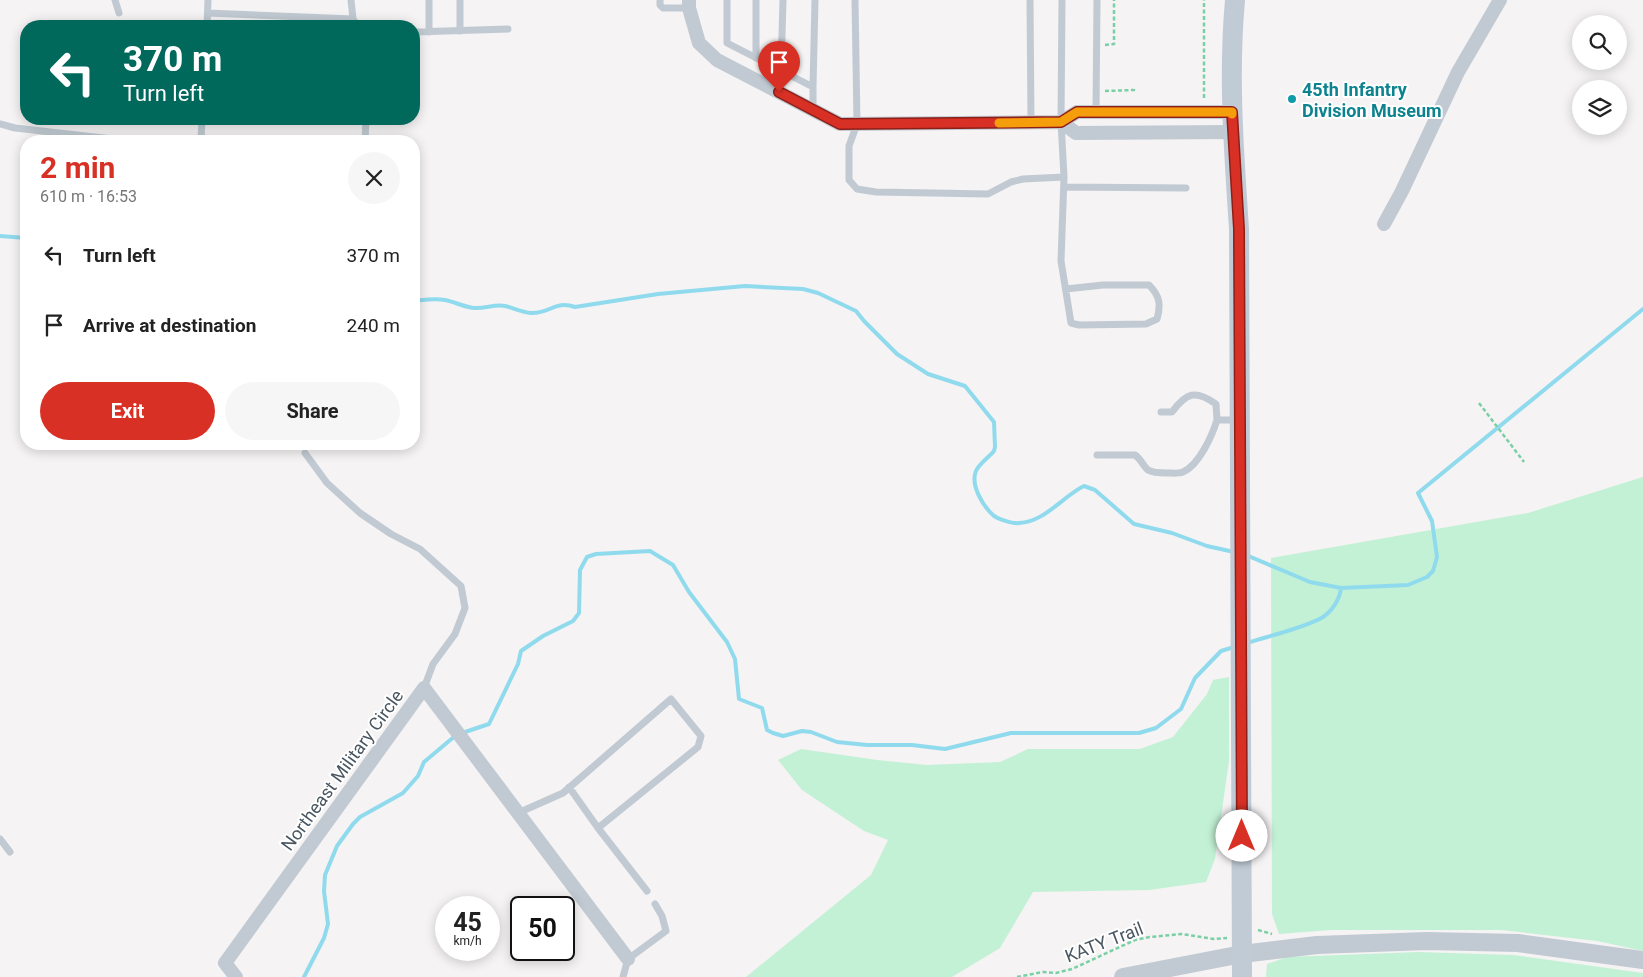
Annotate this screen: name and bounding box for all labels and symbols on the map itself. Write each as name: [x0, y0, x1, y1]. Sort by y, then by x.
pin: [758, 41, 800, 92]
place label: 45th Infantry Division Museum: [1302, 79, 1442, 121]
marker: 45th Infantry Division Museum: [1286, 93, 1298, 105]
street label: Northeast Military Circle: [277, 686, 407, 854]
position arrow: [1215, 809, 1267, 861]
speed limit sign: 50: [510, 896, 575, 961]
street label: KATY Trail: [1062, 917, 1146, 967]

